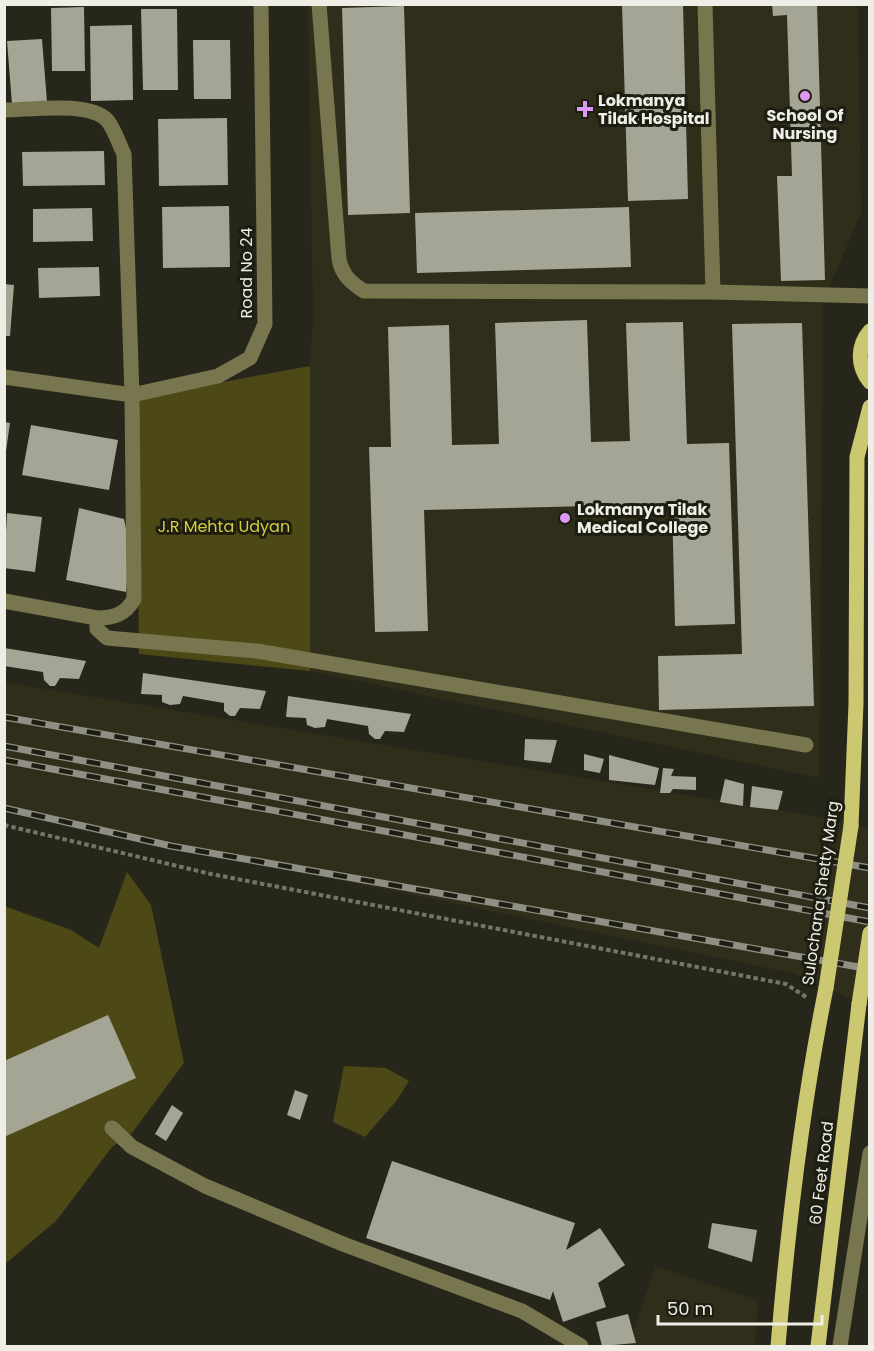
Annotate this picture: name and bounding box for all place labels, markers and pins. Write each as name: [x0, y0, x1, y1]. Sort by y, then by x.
place label: Lokmanya Tilak Hospital: [598, 89, 710, 130]
marker: School Of Nursing: [798, 89, 812, 103]
marker: Lokmanya Tilak Hospital: [576, 100, 594, 118]
place label: School Of Nursing: [766, 104, 844, 145]
place label: Lokmanya Tilak Medical College: [577, 498, 708, 539]
marker: Lokmanya Tilak Medical College: [558, 511, 572, 525]

